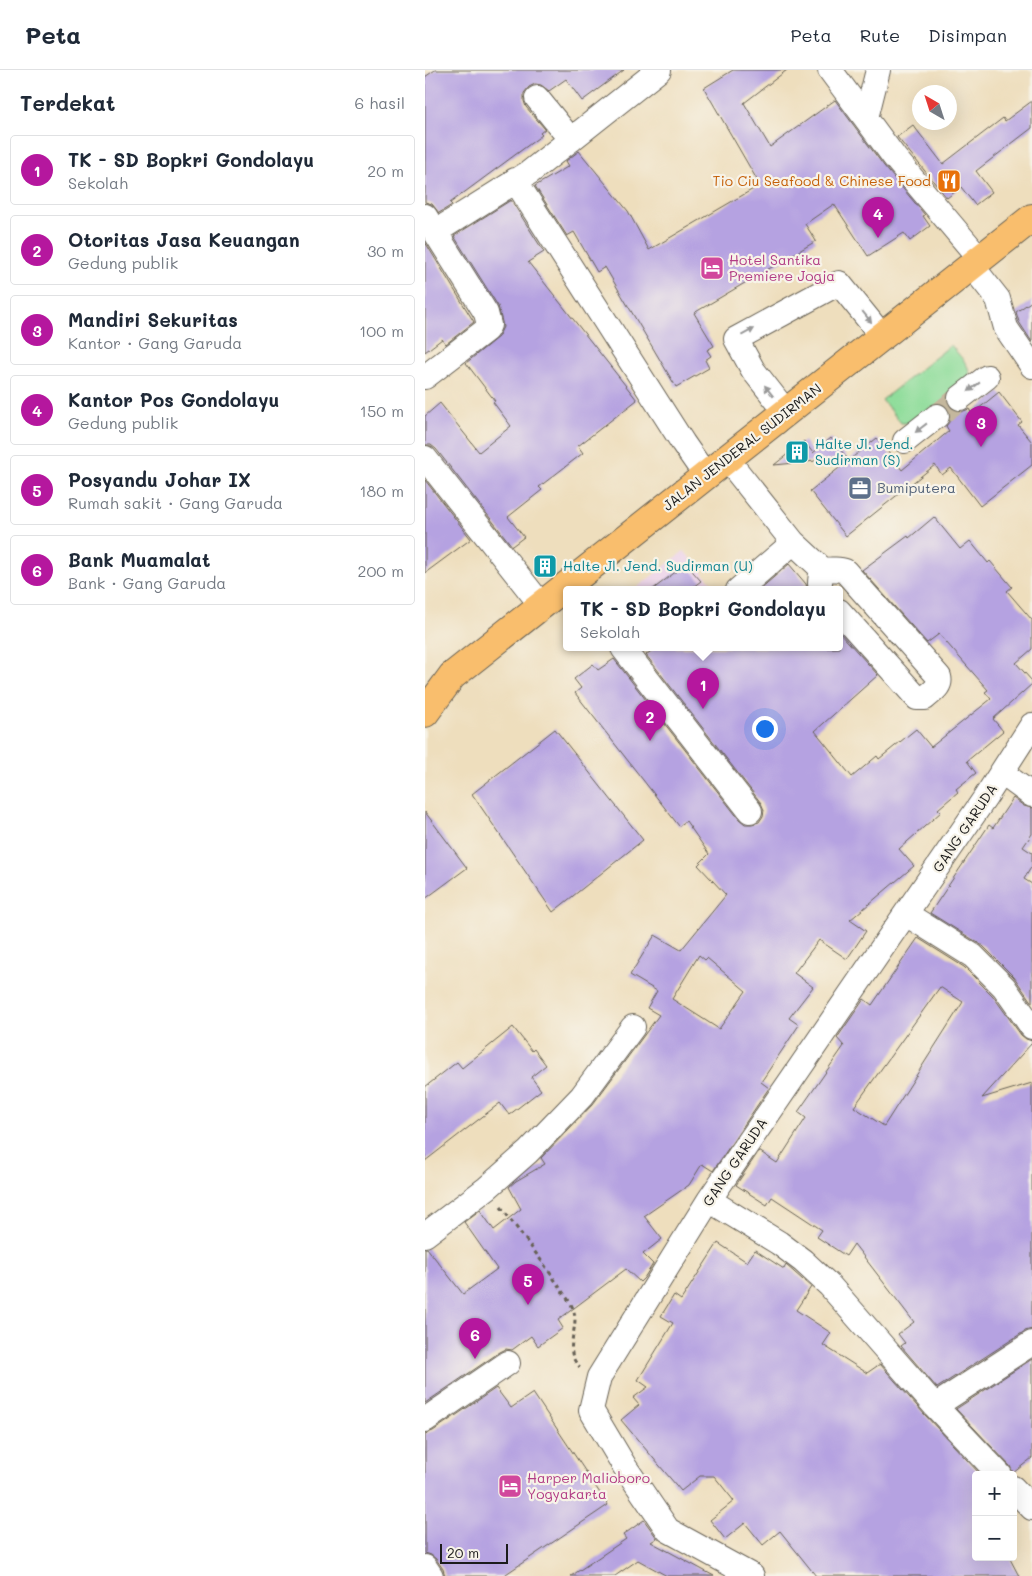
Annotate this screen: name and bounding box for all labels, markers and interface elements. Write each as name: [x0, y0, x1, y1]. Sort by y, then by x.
text: Peta: [25, 19, 81, 50]
text: Peta: [790, 23, 832, 47]
text: Rute: [860, 23, 900, 47]
text: Disimpan: [928, 23, 1007, 47]
north arrow: [912, 85, 957, 130]
text: Terdekat: [20, 89, 115, 116]
text: 6 hasil: [355, 92, 405, 113]
text: TK - SD Bopkri Gondolayu: [68, 147, 314, 172]
text: 1: [33, 160, 41, 181]
text: 20 m: [367, 160, 404, 181]
restaurant icon: Tio Ciu Seafood & Chinese Food: [936, 168, 962, 194]
place label: Tio Ciu Seafood & Chinese Food: [713, 171, 931, 190]
text: Sekolah: [68, 172, 128, 193]
pin: 4: [862, 197, 894, 238]
text: Otoritas Jasa Keuangan: [68, 227, 300, 252]
text: 2: [33, 240, 41, 261]
text: 30 m: [367, 240, 404, 261]
place label: Hotel Santika Premiere Jogja: [729, 250, 835, 285]
text: Gedung publik: [68, 252, 178, 273]
hotel icon: Hotel Santika Premiere Jogja: [699, 255, 725, 281]
text: Mandiri Sekuritas: [68, 307, 238, 332]
one-way arrow: [861, 310, 872, 323]
text: 3: [32, 320, 42, 341]
text: 100 m: [359, 320, 404, 341]
one-way arrow: [741, 328, 754, 337]
text: Kantor · Gang Garuda: [68, 332, 242, 353]
street label: JALAN JENDERAL SUDIRMAN: [658, 379, 825, 515]
one-way arrow: [968, 382, 981, 393]
one-way arrow: [764, 385, 775, 398]
text: Kantor Pos Gondolayu: [68, 387, 279, 412]
text: 4: [32, 400, 42, 421]
text: 150 m: [360, 400, 404, 421]
pin: 3: [965, 406, 997, 447]
text: Gedung publik: [68, 412, 178, 433]
one-way arrow: [915, 423, 928, 434]
place label: Halte Jl. Jend. Sudirman (S): [815, 434, 913, 469]
building icon: Halte Jl. Jend. Sudirman (S): [784, 439, 810, 465]
text: Posyandu Johar IX: [68, 467, 251, 492]
office icon: Bumiputera: [847, 475, 873, 501]
place label: Bumiputera: [877, 478, 956, 497]
text: 5: [32, 480, 42, 501]
text: 180 m: [359, 480, 404, 501]
text: Rumah sakit · Gang Garuda: [68, 492, 283, 513]
text: Bank Muamalat: [68, 547, 210, 572]
building icon: Halte Jl. Jend. Sudirman (U): [532, 553, 558, 579]
place label: Halte Jl. Jend. Sudirman (U): [563, 556, 753, 575]
text: 6: [32, 560, 42, 581]
text: 200 m: [357, 560, 404, 581]
text: Bank · Gang Garuda: [68, 572, 226, 593]
popup: [563, 586, 843, 651]
text: TK - SD Bopkri Gondolayu: [580, 596, 826, 621]
text: Sekolah: [580, 621, 640, 642]
pin: 1: [687, 668, 719, 709]
pin: 2: [634, 700, 666, 741]
your location: [752, 716, 778, 742]
street label: GANG GARUDA: [928, 780, 1001, 876]
street label: GANG GARUDA: [698, 1114, 771, 1210]
pin: 5: [512, 1264, 544, 1305]
pin: 6: [459, 1318, 491, 1359]
place label: Harper Malioboro Yogyakarta: [527, 1468, 650, 1503]
map controls: [972, 1471, 1017, 1561]
button: +: [972, 1471, 1017, 1516]
hotel icon: Harper Malioboro Yogyakarta: [497, 1473, 523, 1499]
button: −: [972, 1516, 1017, 1561]
scale bar: [440, 1541, 507, 1564]
text: 20 m: [447, 1543, 479, 1562]

